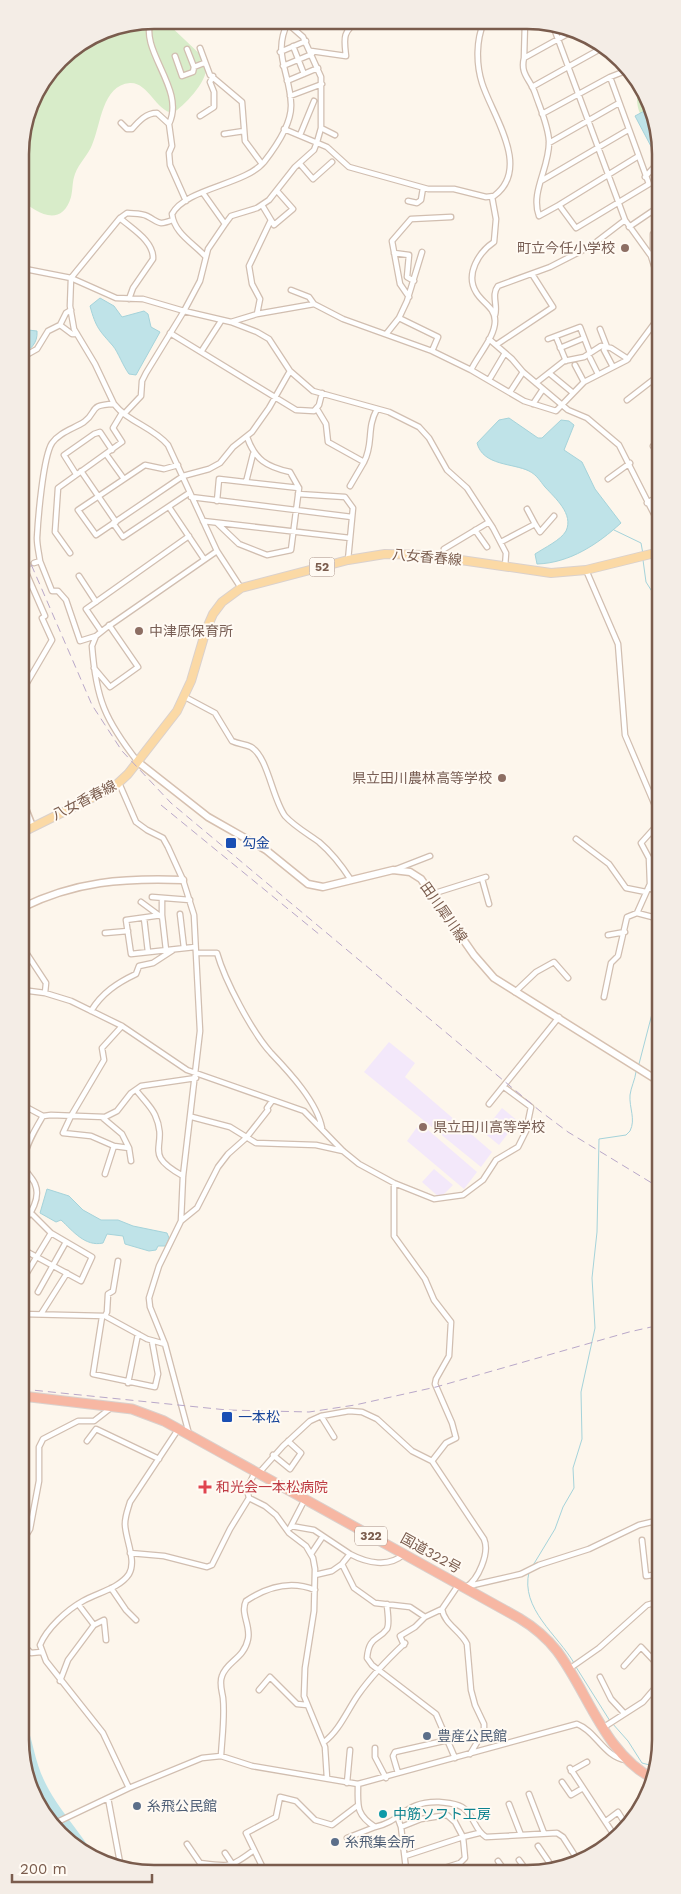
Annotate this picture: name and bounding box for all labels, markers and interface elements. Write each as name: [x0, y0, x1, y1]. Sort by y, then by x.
place label: 町立今任小学校: [517, 240, 615, 256]
marker: 町立今任小学校: [619, 242, 631, 254]
street label: 八女香春線: [391, 546, 463, 568]
road number: 52: [310, 558, 334, 576]
place label: 中津原保育所: [149, 623, 233, 639]
marker: 中津原保育所: [133, 625, 145, 637]
place label: 県立田川農林高等学校: [352, 770, 492, 786]
marker: 県立田川農林高等学校: [496, 772, 508, 784]
street label: 八女香春線: [49, 777, 119, 823]
place label: 勾金: [242, 835, 270, 851]
marker: 勾金: [224, 836, 238, 850]
street label: 田川犀川線: [417, 879, 471, 945]
place label: 県立田川高等学校: [433, 1119, 545, 1135]
marker: 県立田川高等学校: [417, 1121, 429, 1133]
place label: 一本松: [238, 1409, 280, 1425]
marker: 一本松: [220, 1410, 234, 1424]
place label: 和光会一本松病院: [216, 1479, 328, 1495]
marker: 和光会一本松病院: [198, 1480, 212, 1494]
road number: 322: [355, 1526, 387, 1545]
street label: 国道322号: [398, 1530, 464, 1576]
place label: 豊産公民館: [437, 1728, 507, 1744]
marker: 豊産公民館: [421, 1730, 433, 1742]
place label: 糸飛公民館: [147, 1798, 217, 1814]
marker: 糸飛公民館: [131, 1800, 143, 1812]
place label: 中筋ソフト工房: [393, 1806, 491, 1822]
marker: 中筋ソフト工房: [377, 1808, 389, 1820]
place label: 糸飛集会所: [345, 1834, 415, 1850]
marker: 糸飛集会所: [329, 1836, 341, 1848]
scale bar: [12, 1852, 152, 1884]
text: 200 m: [20, 1860, 67, 1878]

